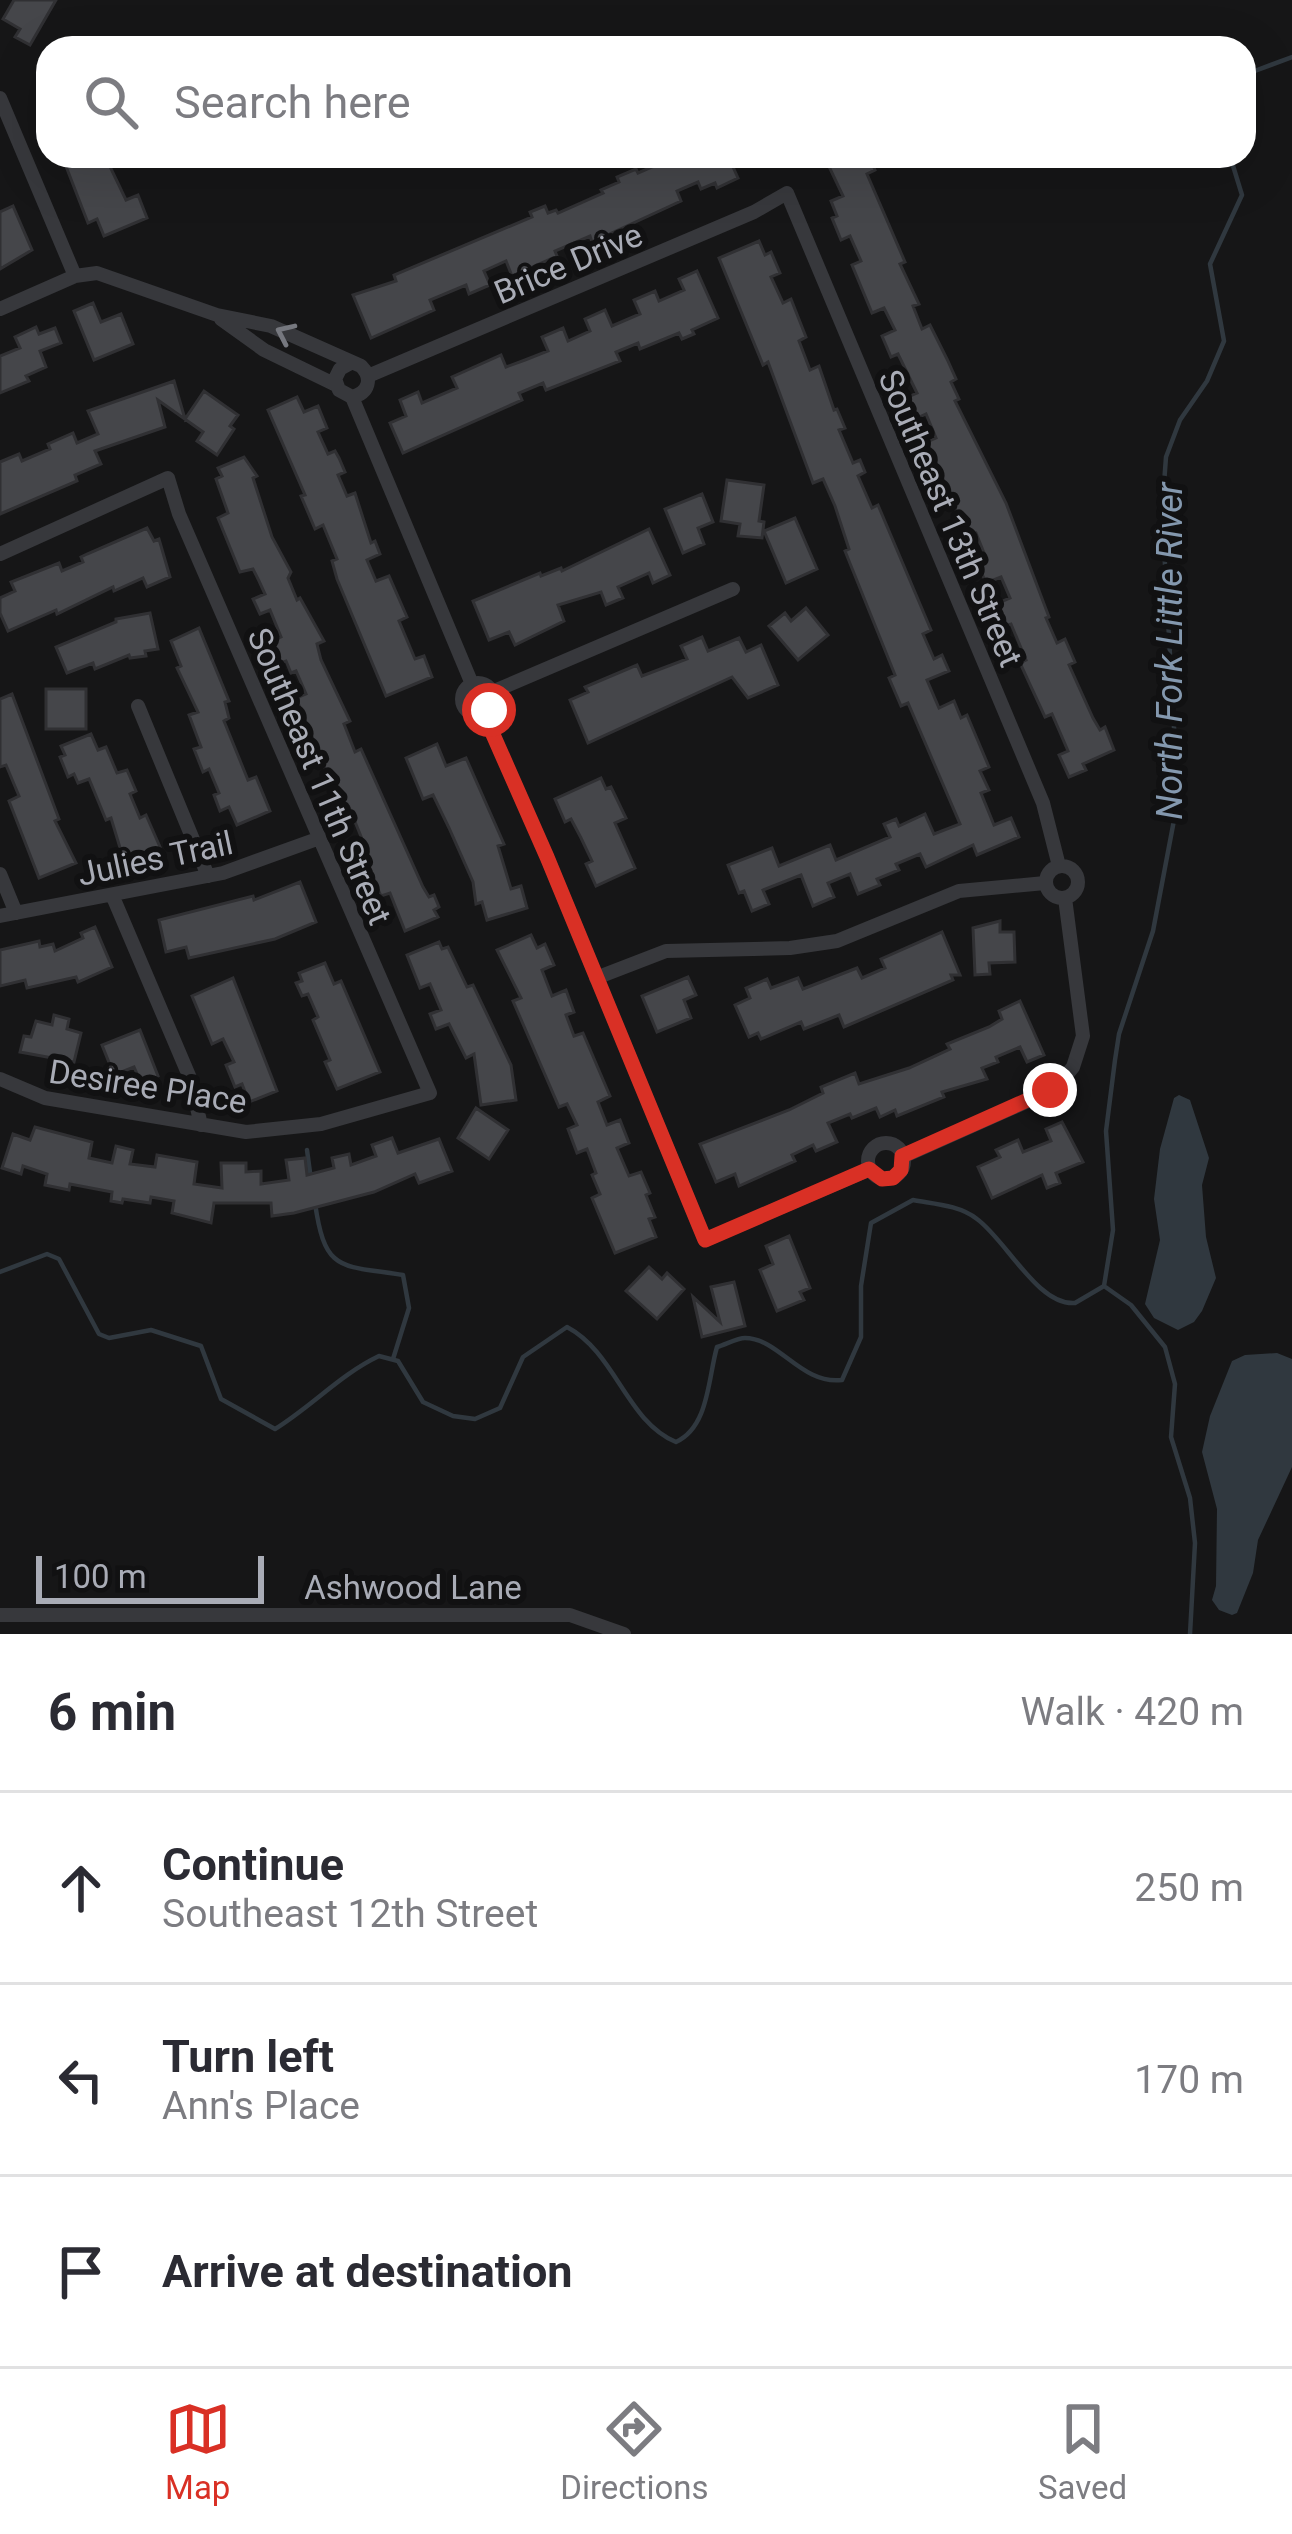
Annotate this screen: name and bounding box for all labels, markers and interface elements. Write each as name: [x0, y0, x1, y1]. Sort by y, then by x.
search box: [36, 36, 1256, 168]
icon: search: [78, 69, 144, 135]
text: Search here: [174, 76, 411, 129]
street label: Brice Drive: [488, 215, 648, 312]
one-way arrow: [276, 324, 297, 348]
street label: Southeast 13th Street: [870, 364, 1031, 672]
water label: North Fork Little River: [1149, 481, 1191, 820]
street label: Southeast 11th Street: [239, 622, 400, 930]
route start: [462, 683, 516, 737]
street label: Julies Trail: [74, 823, 236, 894]
street label: Desiree Place: [46, 1052, 250, 1121]
route end: [1023, 1063, 1077, 1117]
scale bar: [36, 1550, 264, 1603]
text: 100 m: [54, 1557, 147, 1596]
street label: Ashwood Lane: [304, 1568, 522, 1607]
text: 6 min: [48, 1683, 176, 1742]
text: Walk · 420 m: [1020, 1689, 1244, 1735]
text: Continue: [162, 1838, 344, 1891]
icon: ahead: [48, 1855, 114, 1921]
text: 250 m: [1134, 1865, 1244, 1911]
text: Southeast 12th Street: [162, 1891, 538, 1937]
text: Turn left: [162, 2030, 334, 2083]
icon: left: [48, 2047, 114, 2113]
text: 170 m: [1134, 2057, 1244, 2103]
text: Ann's Place: [162, 2083, 360, 2129]
icon: arrive: [48, 2239, 114, 2305]
text: Arrive at destination: [162, 2245, 573, 2298]
tab: Map: [165, 2396, 231, 2507]
tab: Directions: [560, 2396, 709, 2507]
tab: Saved: [1038, 2396, 1127, 2507]

